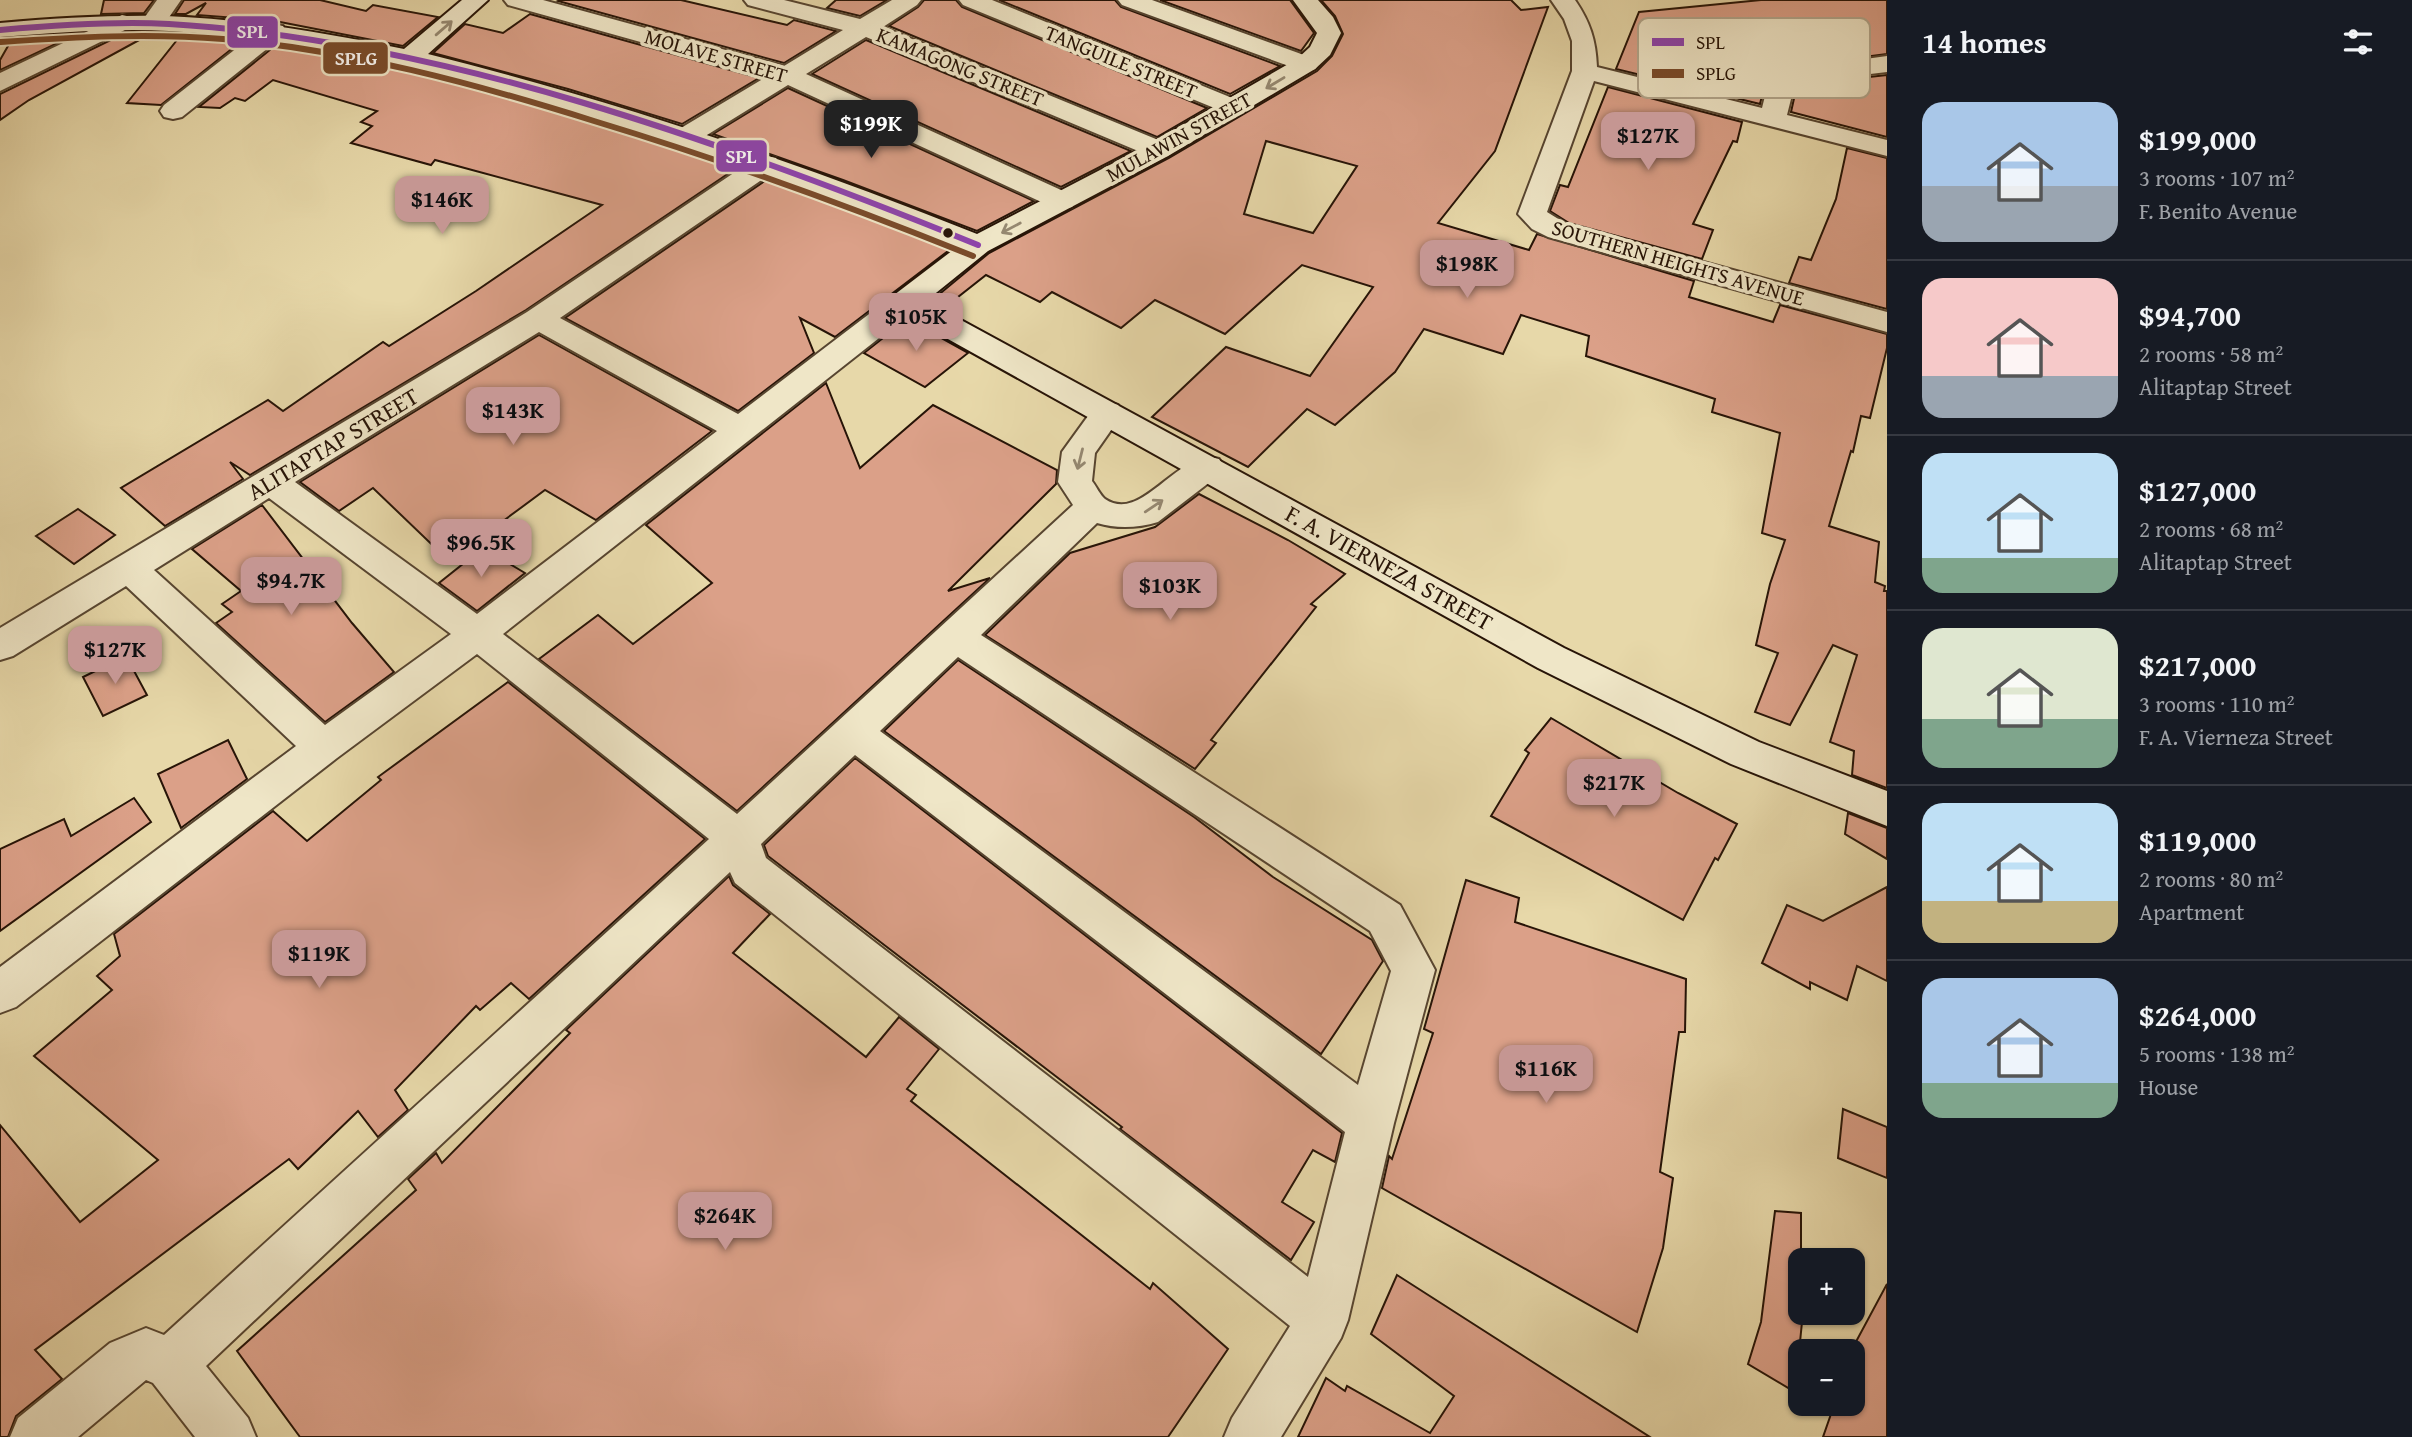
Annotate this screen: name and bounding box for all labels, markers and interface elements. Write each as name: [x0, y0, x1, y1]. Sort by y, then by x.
line badge: SPL: [226, 15, 279, 49]
text: SPL: [237, 17, 268, 45]
street label: TANGUILE STREET: [1040, 17, 1202, 106]
legend: [1638, 18, 1870, 98]
street label: KAMAGONG STREET: [872, 19, 1049, 114]
one-way arrow: [434, 20, 452, 36]
street label: MOLAVE STREET: [641, 20, 791, 91]
text: 14 homes: [1922, 20, 2047, 64]
icon: filters: [2339, 23, 2377, 61]
text: SPL: [1696, 28, 1725, 56]
line badge: SPLG: [322, 41, 389, 75]
text: SPLG: [335, 44, 378, 72]
text: SPLG: [1696, 59, 1736, 87]
one-way arrow: [1265, 76, 1285, 90]
street label: MULAWIN STREET: [1100, 83, 1258, 190]
pin: $199K: [822, 100, 920, 160]
text: $199K: [840, 106, 902, 139]
pin: $127K: [1599, 113, 1697, 172]
text: $199,000: [2139, 117, 2256, 161]
text: $127K: [1617, 118, 1679, 151]
icon: home: [1978, 130, 2062, 214]
line badge: SPL: [715, 139, 768, 173]
text: SPL: [726, 142, 757, 170]
text: 3 rooms · 107 m²: [2139, 161, 2294, 194]
pin: $146K: [393, 176, 491, 236]
text: $146K: [411, 182, 473, 215]
text: F. Benito Avenue: [2139, 194, 2297, 227]
street label: SOUTHERN HEIGHTS AVENUE: [1548, 212, 1808, 314]
one-way arrow: [1001, 221, 1022, 235]
unlabelled marker: [941, 226, 955, 240]
pin: $198K: [1418, 240, 1516, 300]
text: $198K: [1436, 246, 1498, 279]
text: $94,700: [2139, 293, 2241, 337]
pin: $105K: [867, 294, 965, 353]
text: $105K: [885, 299, 947, 332]
icon: home: [1978, 306, 2062, 390]
text: 2 rooms · 58 m²: [2139, 337, 2283, 370]
text: Alitaptap Street: [2139, 370, 2292, 403]
street label: ALITAPTAP STREET: [240, 378, 425, 509]
pin: $143K: [464, 388, 562, 447]
text: $143K: [482, 393, 544, 426]
one-way arrow: [1073, 447, 1086, 469]
text: $127,000: [2139, 468, 2256, 512]
icon: home: [1978, 481, 2062, 565]
street label: F. A. VIERNEZA STREET: [1279, 496, 1499, 639]
one-way arrow: [1144, 499, 1163, 513]
text: 2 rooms · 68 m²: [2139, 512, 2283, 545]
pin: $96.5K: [424, 520, 538, 579]
text: $96.5K: [447, 525, 515, 558]
text: Alitaptap Street: [2139, 545, 2292, 578]
pin: $94.7K: [234, 558, 348, 617]
pin: $103K: [1121, 562, 1219, 622]
text: $94.7K: [257, 563, 325, 596]
text: $103K: [1139, 568, 1201, 601]
pin: $127K: [66, 626, 164, 686]
text: $127K: [84, 632, 146, 665]
text: $217,000: [2139, 643, 2256, 687]
icon: home: [1978, 656, 2062, 740]
text: 3 rooms · 110 m²: [2139, 687, 2294, 720]
text: F. A. Vierneza Street: [2139, 720, 2333, 753]
pin: $217K: [1565, 760, 1663, 819]
text: $217K: [1583, 765, 1645, 798]
text: $119,000: [2139, 818, 2256, 862]
icon: home: [1978, 831, 2062, 915]
text: 2 rooms · 80 m²: [2139, 862, 2283, 895]
text: Apartment: [2139, 895, 2244, 928]
pin: $119K: [270, 930, 368, 990]
text: $119K: [288, 936, 350, 969]
text: $264,000: [2139, 993, 2256, 1037]
icon: home: [1978, 1006, 2062, 1090]
text: 5 rooms · 138 m²: [2139, 1037, 2294, 1070]
pin: $116K: [1497, 1046, 1595, 1105]
text: $116K: [1515, 1051, 1577, 1084]
text: House: [2139, 1070, 2198, 1103]
pin: $264K: [676, 1192, 774, 1252]
text: $264K: [694, 1198, 756, 1231]
map controls: [1788, 1248, 1865, 1416]
button: +: [1788, 1248, 1865, 1325]
button: −: [1788, 1339, 1865, 1416]

